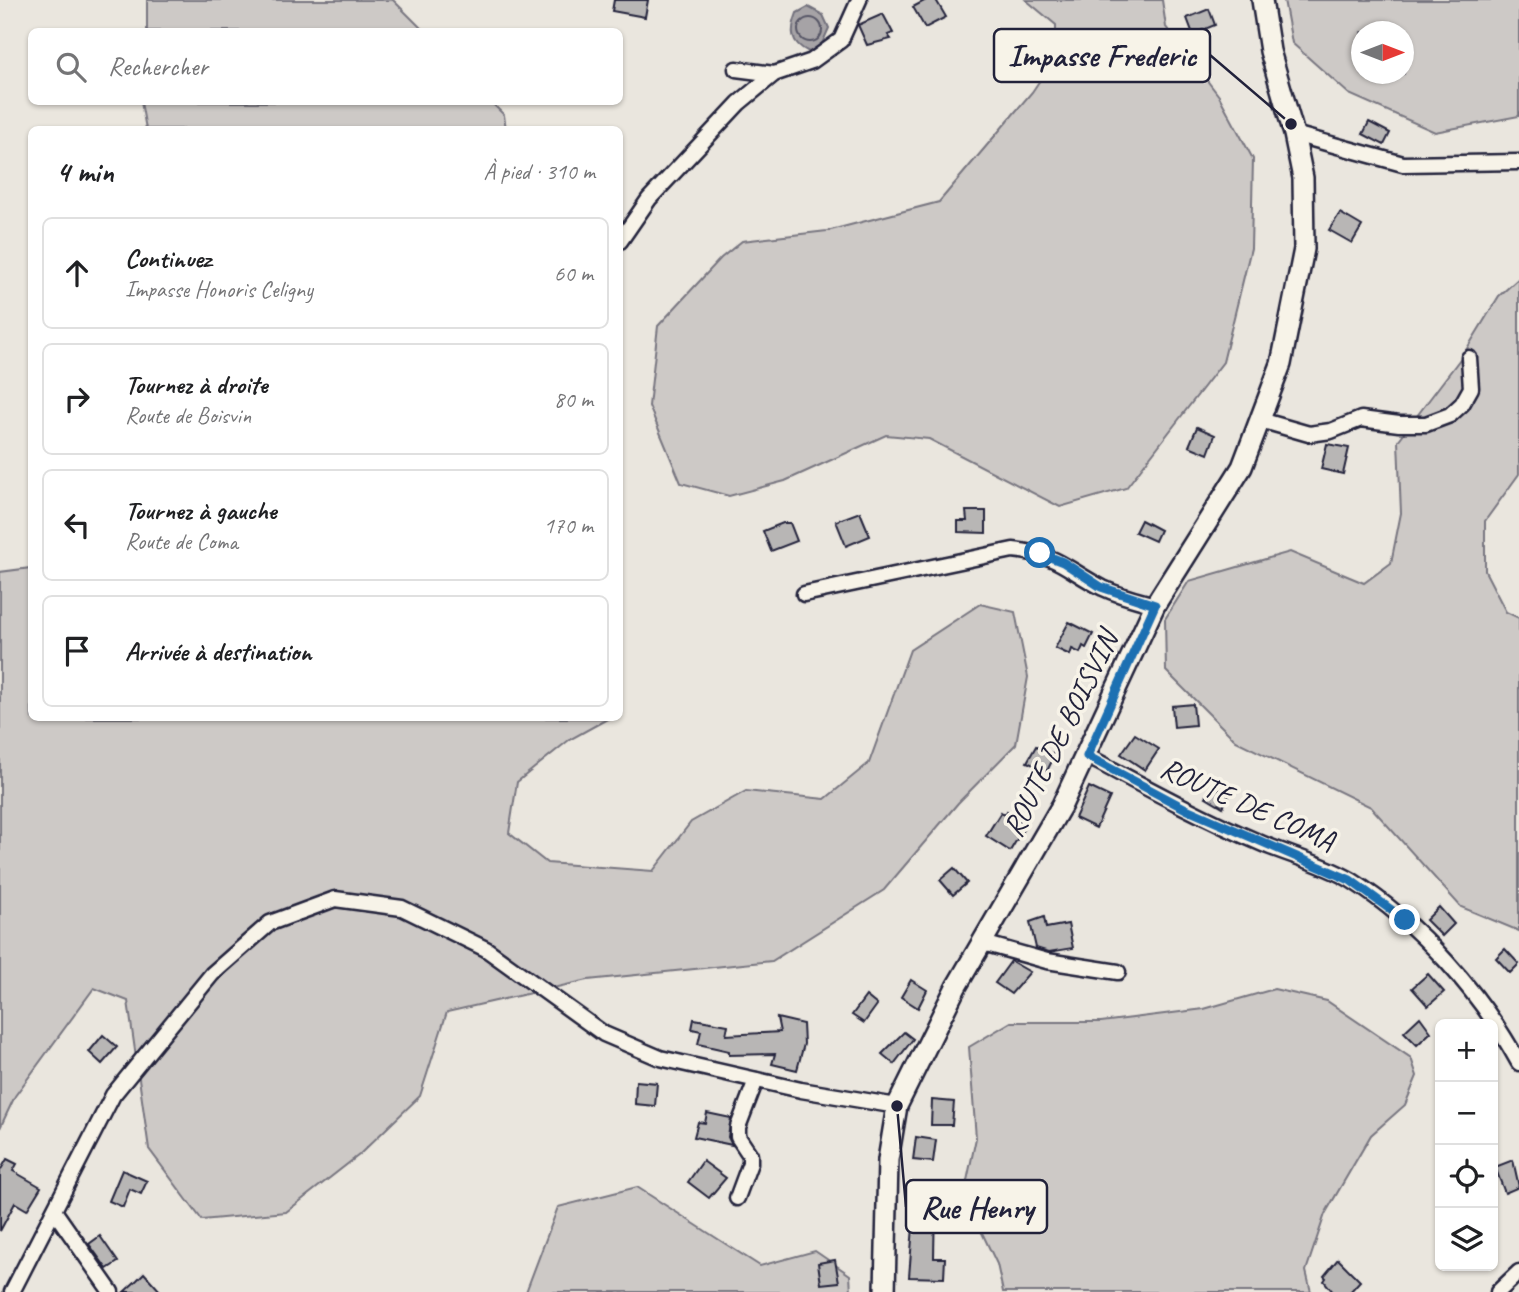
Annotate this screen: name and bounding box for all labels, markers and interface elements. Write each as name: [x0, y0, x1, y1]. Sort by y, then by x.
north arrow: [1351, 21, 1414, 84]
search box: [28, 28, 623, 105]
callout: Impasse Frederic: [994, 29, 1210, 82]
text: Impasse Frederic: [1008, 35, 1198, 76]
icon: search: [52, 48, 90, 86]
text: Rechercher: [108, 50, 208, 83]
text: 4 min: [56, 153, 113, 191]
text: À pied · 310 m: [483, 157, 595, 186]
text: Continuez: [125, 242, 211, 275]
icon: ahead: [58, 254, 96, 292]
text: 60 m: [554, 259, 593, 288]
text: Impasse Honoris Celigny: [125, 275, 313, 304]
text: Tournez à droite: [125, 368, 267, 401]
icon: right: [58, 380, 96, 418]
text: 80 m: [554, 385, 593, 414]
text: Route de Boisvin: [125, 401, 251, 430]
text: Tournez à gauche: [125, 494, 276, 527]
icon: left: [58, 506, 96, 544]
text: 170 m: [544, 511, 593, 540]
text: Route de Coma: [125, 527, 238, 556]
route start: [1024, 537, 1055, 568]
street label: ROUTE DE BOISVIN: [994, 621, 1128, 843]
icon: arrive: [58, 632, 96, 670]
text: Arrivée à destination: [125, 635, 311, 668]
street label: ROUTE DE COMA: [1155, 749, 1342, 860]
route end: [1389, 904, 1420, 935]
map controls: [1435, 1019, 1498, 1271]
button: +: [1435, 1019, 1498, 1082]
button: −: [1435, 1082, 1498, 1145]
button: locate: [1435, 1145, 1498, 1208]
callout: Rue Henry: [906, 1180, 1047, 1233]
text: Rue Henry: [921, 1187, 1037, 1228]
button: layers: [1435, 1208, 1498, 1271]

